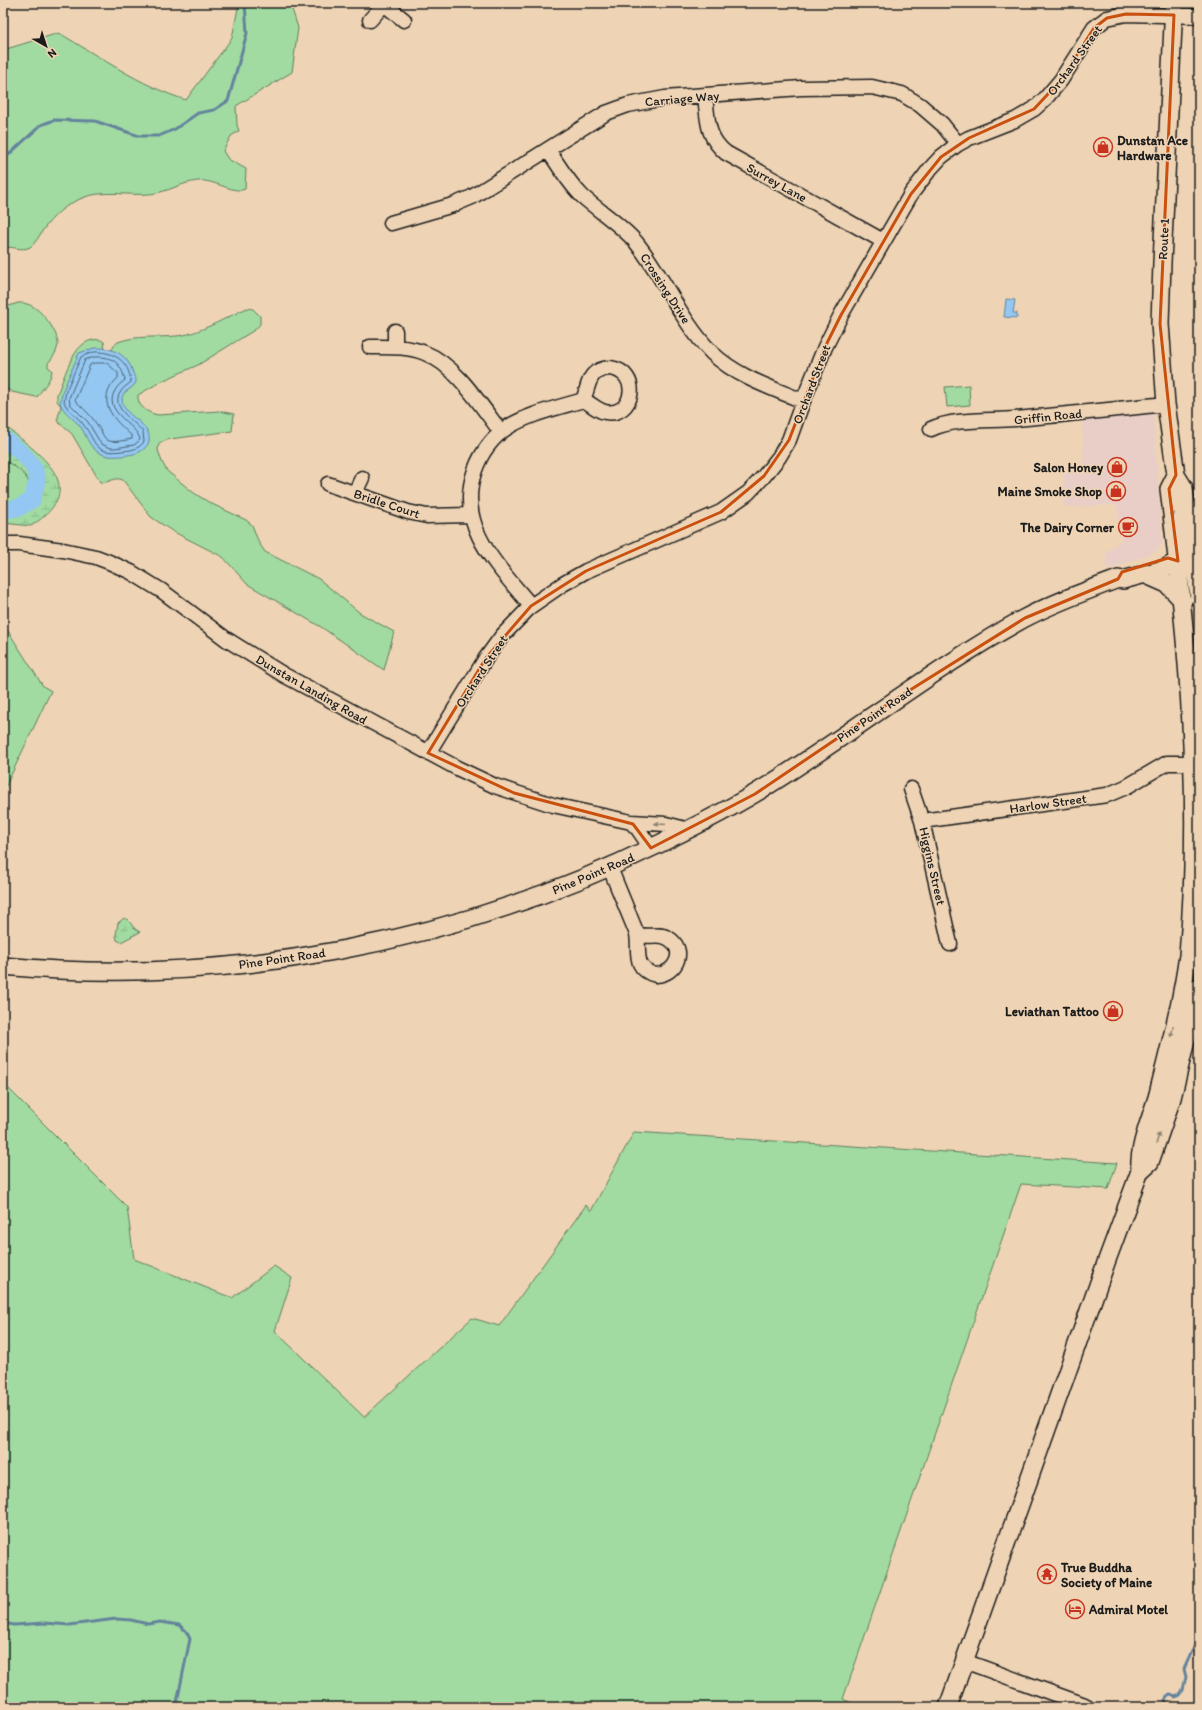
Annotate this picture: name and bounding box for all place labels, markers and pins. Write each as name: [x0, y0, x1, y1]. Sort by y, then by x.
place label: Dunstan Ace Hardware: [1117, 133, 1188, 163]
shop icon: Dunstan Ace Hardware: [1092, 136, 1114, 158]
shop icon: Salon Honey: [1106, 456, 1128, 478]
place label: Salon Honey: [1034, 460, 1104, 476]
shop icon: Maine Smoke Shop: [1105, 480, 1127, 502]
place label: Maine Smoke Shop: [998, 484, 1103, 500]
cafe icon: The Dairy Corner: [1117, 516, 1139, 538]
place label: The Dairy Corner: [1019, 520, 1115, 536]
shop icon: Leviathan Tattoo: [1102, 1000, 1124, 1022]
place label: Leviathan Tattoo: [1005, 1004, 1099, 1019]
place label: True Buddha Society of Maine: [1060, 1560, 1152, 1591]
temple icon: True Buddha Society of Maine: [1036, 1563, 1058, 1585]
hotel icon: Admiral Motel: [1064, 1598, 1086, 1620]
place label: Admiral Motel: [1088, 1602, 1168, 1617]

